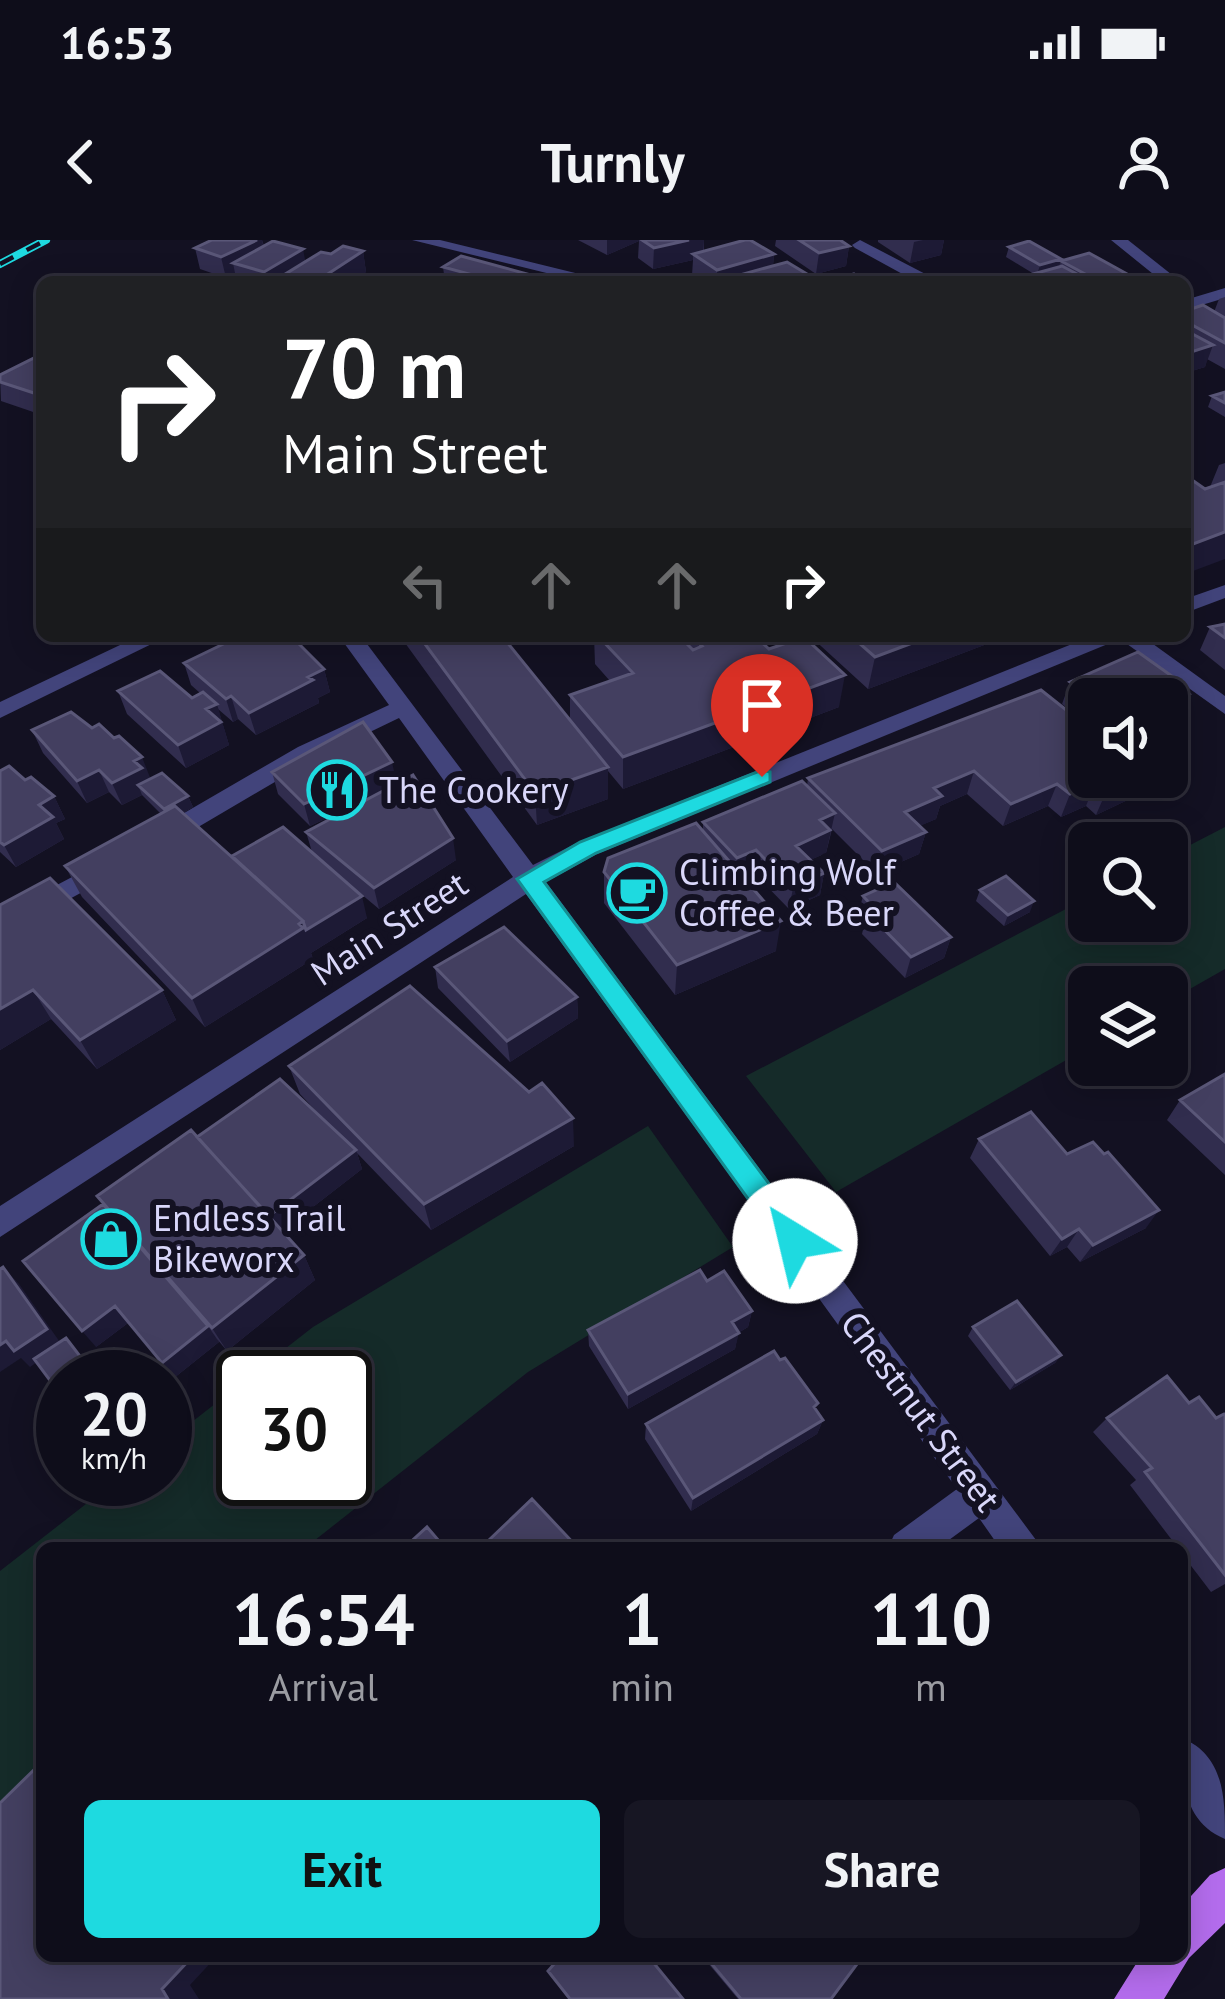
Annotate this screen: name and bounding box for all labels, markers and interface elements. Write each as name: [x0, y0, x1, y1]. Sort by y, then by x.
text: 16:53: [60, 13, 174, 71]
text: Turnly: [540, 127, 685, 197]
icon: back: [48, 129, 114, 195]
icon: person: [1111, 129, 1177, 195]
text: 70 m: [282, 312, 466, 421]
icon: right: [84, 324, 240, 480]
text: Main Street: [282, 418, 548, 488]
icon: left: [392, 552, 458, 618]
icon: ahead: [518, 552, 584, 618]
icon: ahead: [644, 552, 710, 618]
icon: right: [770, 552, 836, 618]
pin: [711, 654, 813, 777]
icon: arrive: [729, 672, 795, 738]
map controls: [1068, 678, 1188, 1086]
button: sound: [1068, 678, 1188, 798]
restaurant icon: The Cookery: [306, 759, 368, 821]
place label: The Cookery: [379, 766, 569, 813]
button: search: [1068, 822, 1188, 942]
place label: Climbing Wolf Coffee & Beer: [679, 848, 897, 936]
street label: Main Street: [302, 860, 476, 996]
cafe icon: Climbing Wolf Coffee & Beer: [606, 862, 668, 924]
button: layers: [1068, 966, 1188, 1086]
position arrow: [732, 1178, 858, 1304]
place label: Endless Trail Bikeworx: [153, 1194, 346, 1282]
shop icon: Endless Trail Bikeworx: [80, 1208, 142, 1270]
street label: Chestnut Street: [831, 1301, 1012, 1520]
speed limit sign: 30: [216, 1350, 372, 1506]
text: 20: [80, 1374, 148, 1452]
text: km/h: [81, 1438, 147, 1477]
text: 16:54: [232, 1572, 415, 1665]
text: 1: [622, 1572, 663, 1665]
text: 110: [870, 1572, 992, 1665]
text: Arrival: [269, 1661, 378, 1712]
text: min: [610, 1661, 674, 1712]
text: m: [915, 1661, 947, 1712]
button: Exit: [84, 1800, 600, 1938]
button: Share: [624, 1800, 1140, 1938]

